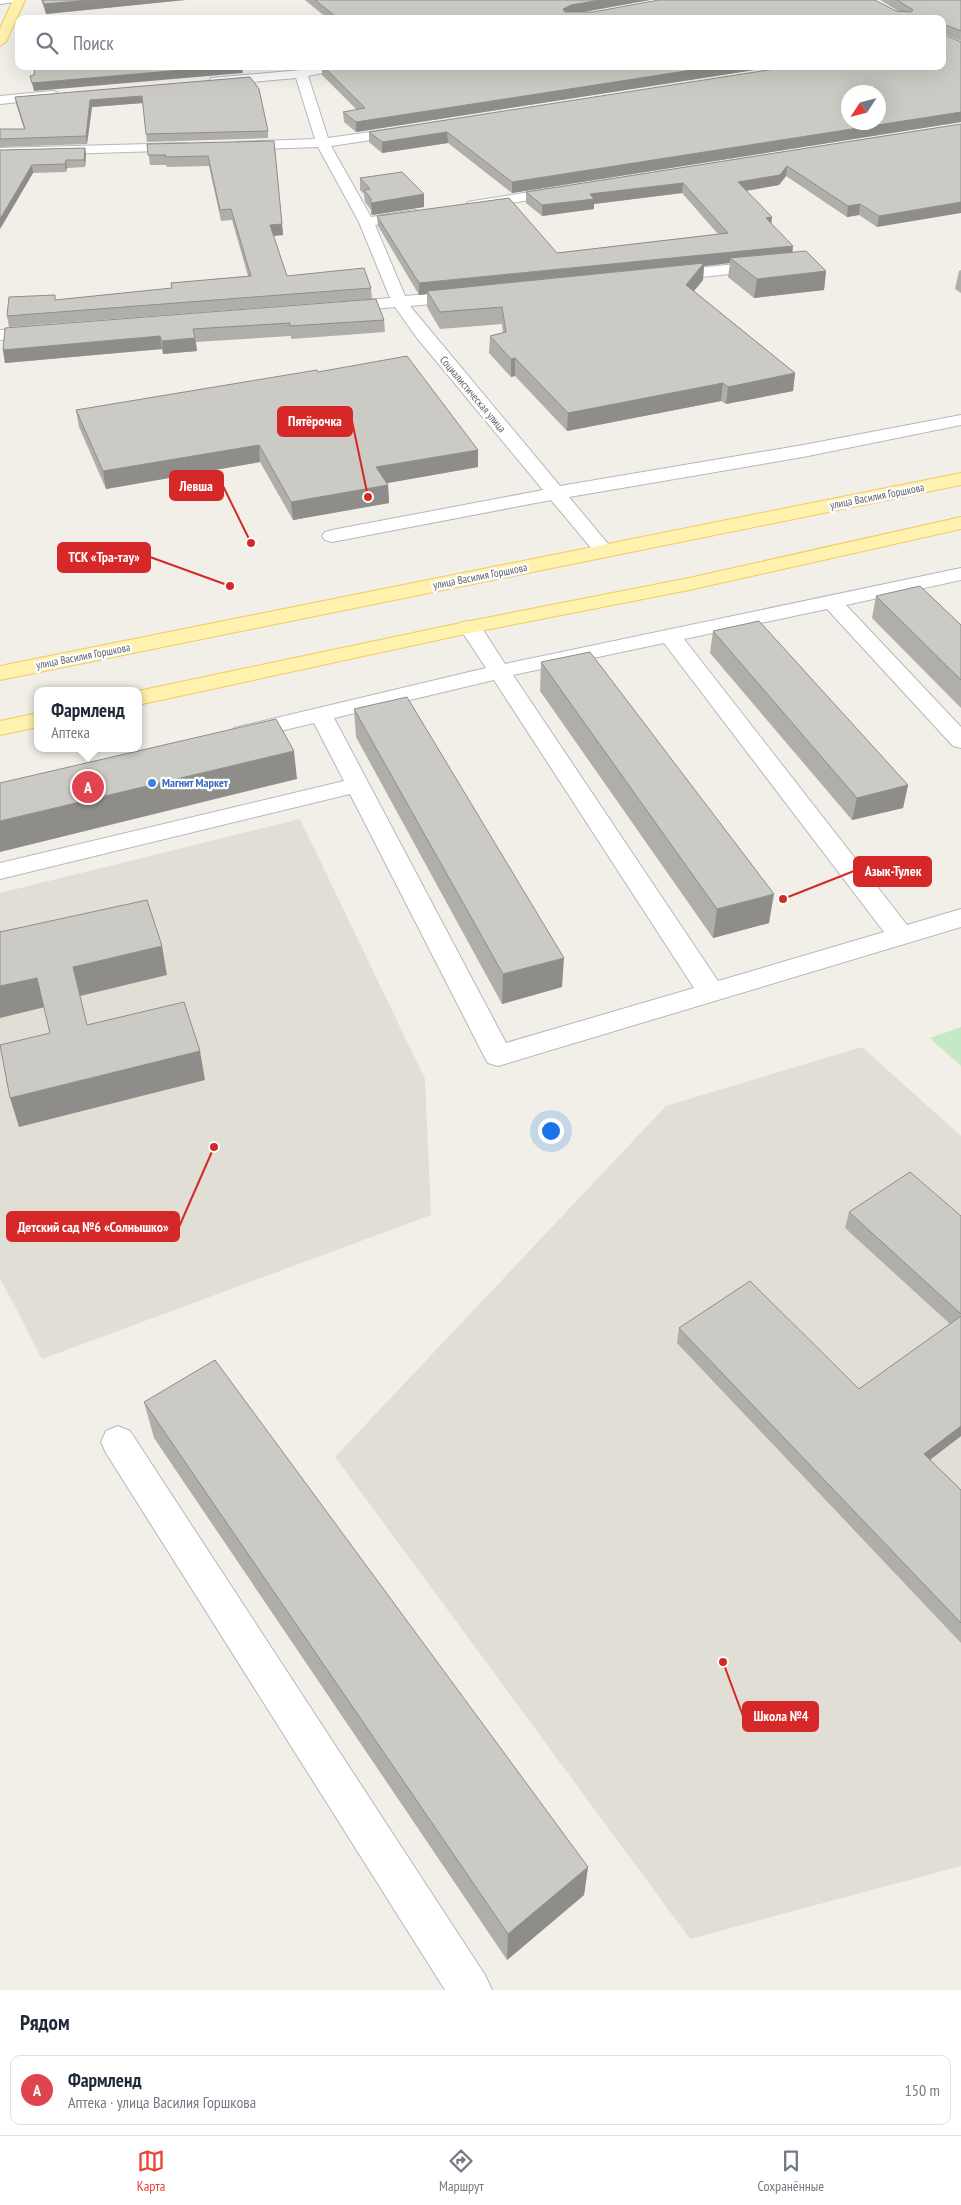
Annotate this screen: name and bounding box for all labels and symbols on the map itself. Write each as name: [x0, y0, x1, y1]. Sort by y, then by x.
north arrow: [841, 85, 886, 130]
street label: Социалистическая улица: [437, 353, 509, 435]
callout: Пятёрочка: [278, 407, 352, 436]
text: Пятёрочка: [288, 412, 342, 430]
callout: Левша: [170, 471, 223, 500]
text: Левша: [178, 477, 213, 495]
street label: улица Василия Горшкова: [829, 480, 925, 512]
callout: ТСК «Тра-тау»: [58, 543, 150, 572]
text: ТСК «Тра-тау»: [68, 548, 140, 566]
street label: улица Василия Горшкова: [432, 560, 528, 592]
street label: улица Василия Горшкова: [35, 640, 131, 672]
pin: A: [72, 768, 104, 806]
place label: Магнит Маркет: [162, 775, 229, 790]
marker: Магнит Маркет: [146, 777, 158, 789]
callout: Азык-Тулек: [854, 857, 931, 886]
text: Азык-Тулек: [864, 862, 922, 880]
your location: [538, 1118, 564, 1144]
callout: Детский сад №6 «Солнышко»: [7, 1212, 179, 1241]
text: Детский сад №6 «Солнышко»: [17, 1218, 169, 1236]
callout: Школа №4: [743, 1702, 818, 1731]
text: Школа №4: [753, 1707, 809, 1725]

